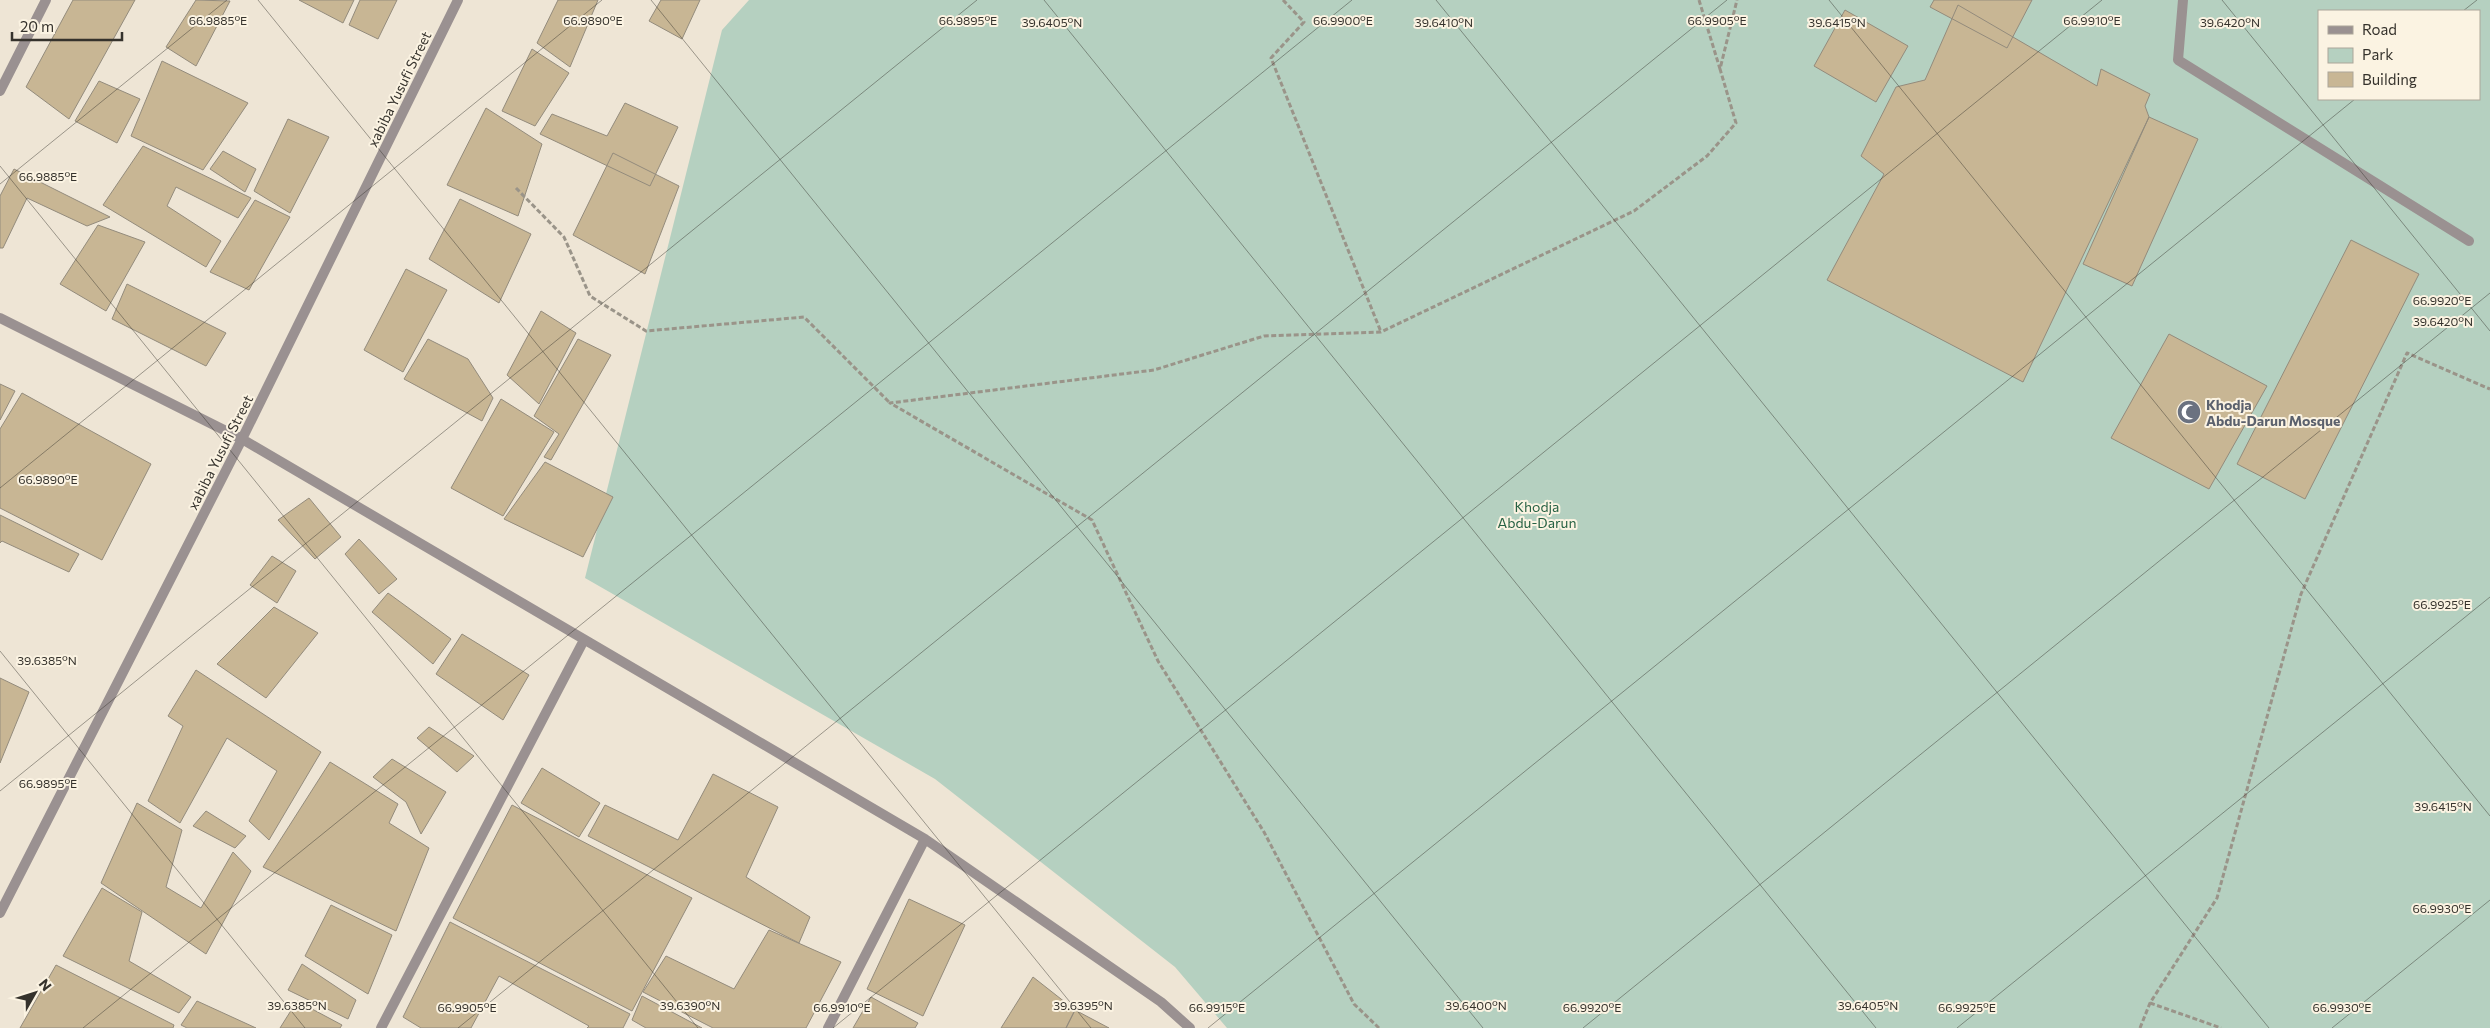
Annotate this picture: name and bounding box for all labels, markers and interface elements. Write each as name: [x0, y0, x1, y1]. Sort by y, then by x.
scale bar: [12, 10, 122, 42]
legend: [2318, 10, 2480, 100]
text: 66.9885°E: [189, 13, 247, 27]
text: 66.9890°E: [563, 13, 623, 27]
text: 66.9895°E: [939, 13, 997, 27]
text: 66.9900°E: [1313, 13, 1373, 27]
text: 66.9905°E: [1687, 13, 1747, 27]
text: 66.9910°E: [2063, 13, 2121, 27]
text: 39.6405°N: [1022, 15, 1082, 29]
text: 39.6410°N: [1415, 15, 1473, 29]
text: 39.6415°N: [1808, 15, 1866, 29]
text: 39.6420°N: [2200, 15, 2260, 29]
text: 20 m: [20, 17, 54, 35]
text: Road: [2362, 20, 2397, 38]
street label: xabiba Yusufi Street: [364, 28, 434, 150]
text: Park: [2362, 45, 2393, 63]
text: Building: [2362, 70, 2417, 88]
text: 66.9885°E: [19, 169, 77, 183]
text: 66.9920°E: [2413, 293, 2471, 307]
text: 39.6420°N: [2413, 314, 2473, 328]
street label: xabiba Yusufi Street: [184, 392, 256, 512]
place label: Khodja Abdu-Darun Mosque: [2206, 396, 2340, 429]
mosque icon: Khodja Abdu-Darun Mosque: [2176, 399, 2202, 425]
text: 66.9890°E: [18, 472, 78, 486]
park label: Khodja Abdu-Darun: [1498, 498, 1576, 531]
text: 66.9925°E: [2413, 597, 2471, 611]
text: 39.6385°N: [17, 653, 77, 667]
text: 66.9895°E: [19, 776, 77, 790]
text: 39.6415°N: [2414, 799, 2472, 813]
text: 66.9930°E: [2413, 901, 2471, 915]
north arrow: [10, 968, 60, 1018]
text: N: [36, 975, 55, 994]
text: 39.6385°N: [267, 998, 327, 1012]
text: 39.6390°N: [660, 998, 720, 1012]
text: 39.6395°N: [1053, 998, 1113, 1012]
text: 39.6400°N: [1445, 998, 1507, 1012]
text: 39.6405°N: [1838, 998, 1898, 1012]
text: 66.9905°E: [437, 1000, 497, 1014]
text: 66.9910°E: [813, 1000, 871, 1014]
text: 66.9915°E: [1189, 1000, 1245, 1014]
text: 66.9920°E: [1563, 1000, 1621, 1014]
text: 66.9925°E: [1938, 1000, 1996, 1014]
text: 66.9930°E: [2313, 1000, 2371, 1014]

